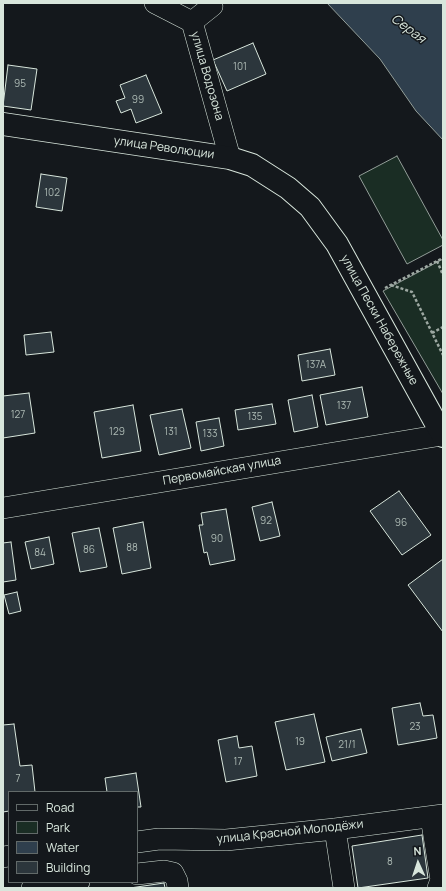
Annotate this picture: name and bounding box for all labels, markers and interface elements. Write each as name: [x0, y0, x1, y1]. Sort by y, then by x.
water label: Серая: [388, 11, 428, 47]
street label: улица Водозона: [187, 30, 227, 122]
house number: 101: [233, 61, 247, 73]
house number: 95: [14, 78, 26, 90]
house number: 99: [132, 94, 144, 106]
street label: улица Революции: [113, 134, 215, 162]
house number: 102: [44, 187, 60, 199]
street label: улица Пески Набережные: [337, 252, 421, 388]
house number: 137А: [306, 359, 326, 371]
house number: 137: [337, 400, 351, 412]
house number: 127: [11, 409, 25, 421]
house number: 135: [247, 411, 263, 423]
house number: 129: [109, 426, 125, 438]
house number: 131: [164, 426, 178, 438]
house number: 133: [203, 428, 217, 440]
street label: Первомайская улица: [162, 453, 282, 489]
house number: 92: [260, 515, 272, 527]
house number: 96: [395, 517, 407, 529]
house number: 90: [211, 533, 223, 545]
house number: 88: [126, 542, 138, 554]
house number: 86: [83, 544, 95, 556]
house number: 84: [34, 547, 46, 559]
house number: 23: [409, 721, 421, 733]
house number: 19: [295, 736, 305, 748]
house number: 21/1: [338, 739, 356, 751]
house number: 17: [234, 756, 242, 768]
house number: 7: [15, 773, 21, 785]
legend: [8, 791, 138, 883]
text: Road: [46, 799, 74, 816]
street label: улица Красной Молодёжи: [216, 817, 364, 847]
text: Park: [46, 819, 70, 836]
text: Water: [46, 839, 79, 856]
north arrow: [398, 843, 438, 883]
text: N: [413, 843, 422, 858]
house number: 8: [387, 856, 393, 868]
text: Building: [46, 859, 90, 876]

